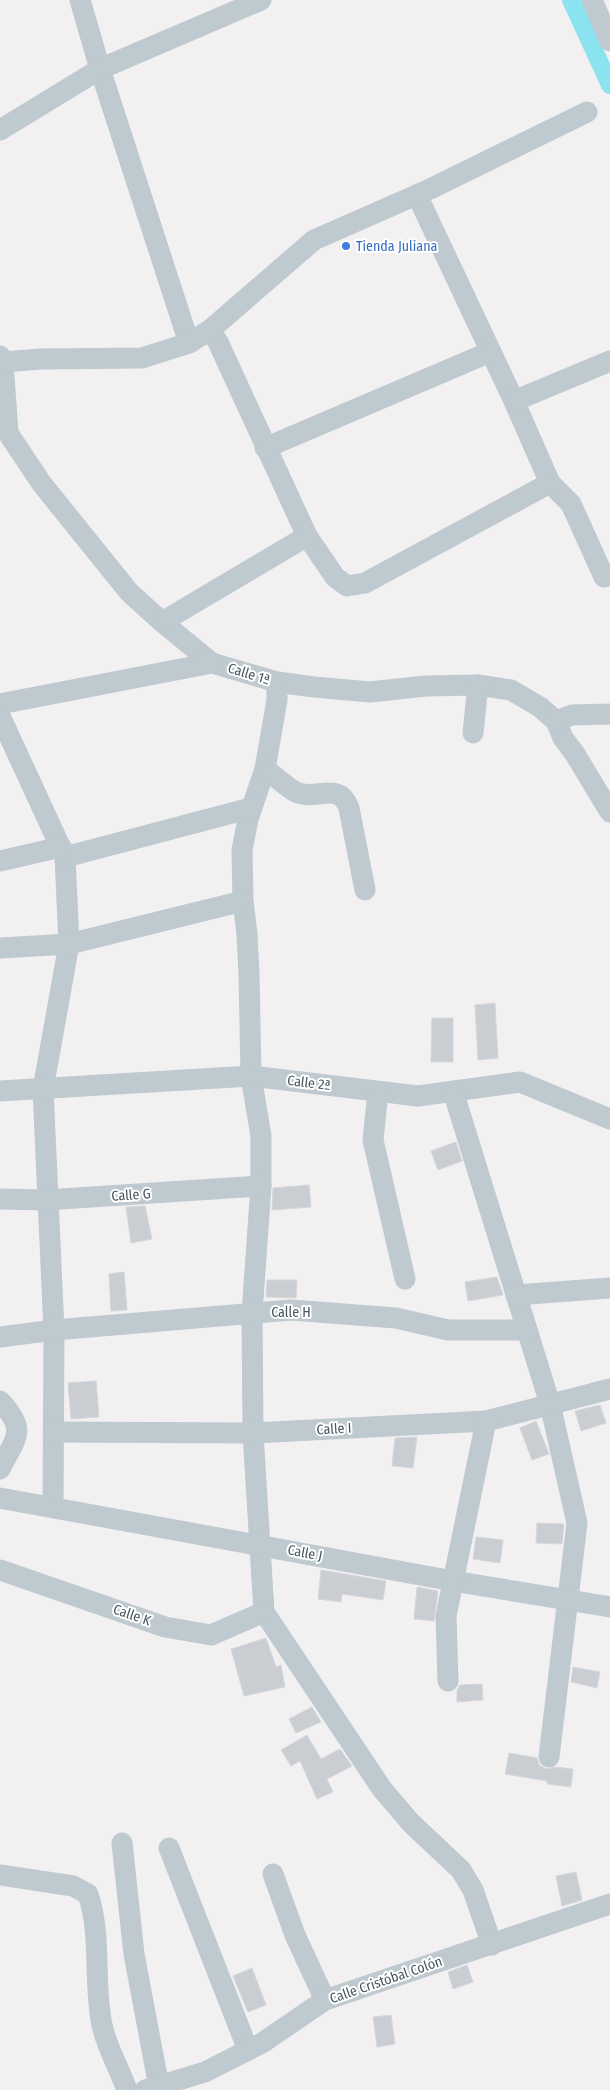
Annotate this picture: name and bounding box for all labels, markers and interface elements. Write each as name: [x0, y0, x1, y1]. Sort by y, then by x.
place label: Tienda Juliana: [356, 238, 438, 255]
marker: Tienda Juliana: [340, 240, 352, 252]
street label: Calle 1ª: [226, 660, 272, 688]
street label: Calle 2ª: [286, 1072, 332, 1094]
street label: Calle G: [111, 1185, 151, 1205]
street label: Calle H: [271, 1304, 311, 1321]
street label: Calle I: [316, 1420, 352, 1438]
street label: Calle J: [286, 1541, 324, 1565]
street label: Calle K: [111, 1601, 154, 1630]
street label: Calle Cristóbal Colón: [328, 1953, 444, 2007]

